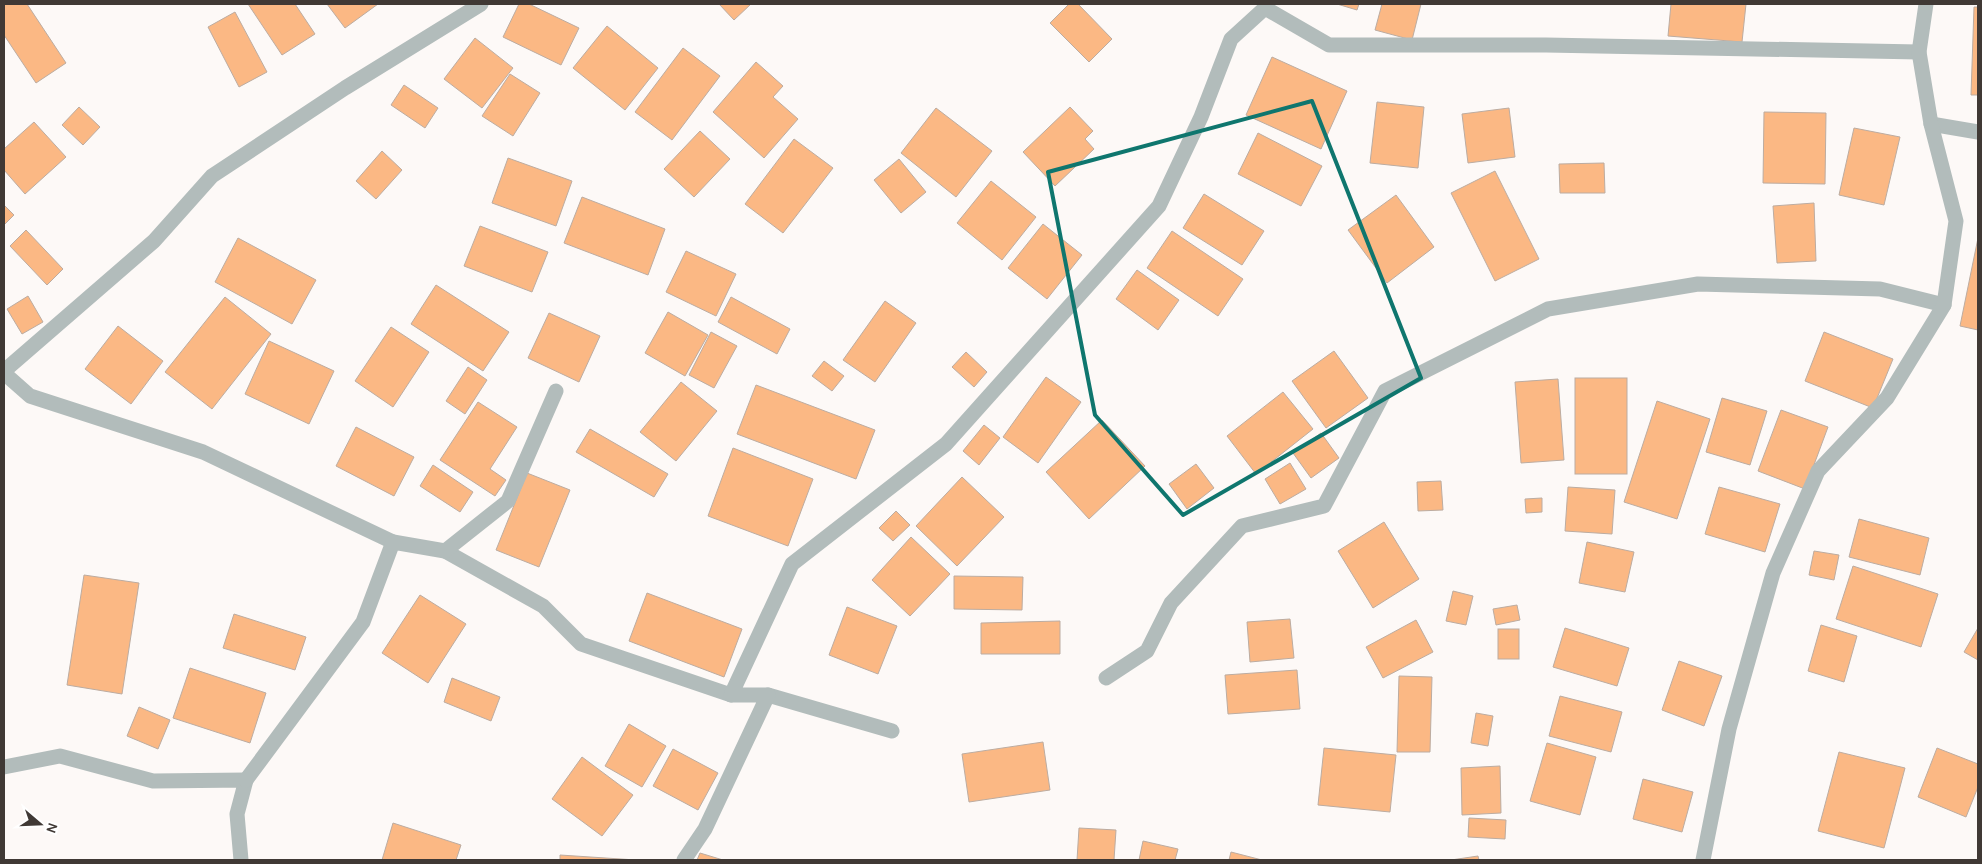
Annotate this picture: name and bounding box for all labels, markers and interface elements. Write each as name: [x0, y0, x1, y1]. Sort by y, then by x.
north arrow: [15, 799, 65, 849]
text: N: [42, 821, 61, 836]

